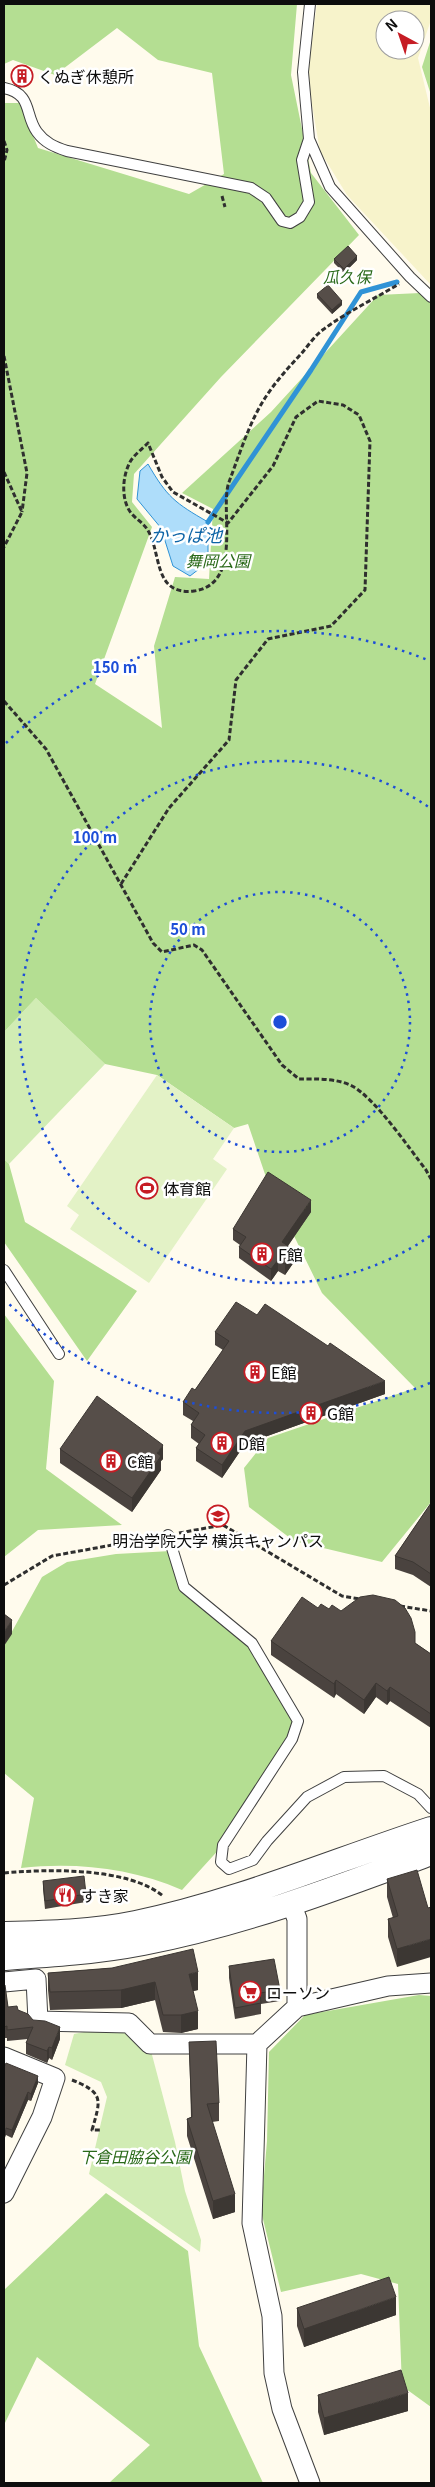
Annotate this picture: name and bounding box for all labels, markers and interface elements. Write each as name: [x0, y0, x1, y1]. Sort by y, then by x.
north arrow: [375, 10, 425, 60]
text: N: [381, 13, 401, 35]
building icon: くぬぎ休憩所: [10, 64, 34, 88]
place label: くぬぎ休憩所: [38, 64, 134, 88]
park label: 瓜久保: [323, 264, 373, 288]
water label: かっぱ池: [150, 521, 224, 547]
park label: 舞岡公園: [186, 548, 252, 572]
text: 150 m: [93, 656, 137, 677]
text: 100 m: [73, 826, 117, 847]
text: 50 m: [170, 918, 206, 939]
centre of rings: [271, 1013, 289, 1031]
sports icon: 体育館: [135, 1176, 159, 1200]
place label: 体育館: [163, 1176, 211, 1200]
building icon: F館: [250, 1242, 274, 1266]
place label: F館: [278, 1242, 303, 1266]
building icon: E館: [243, 1360, 267, 1384]
place label: E館: [271, 1360, 296, 1384]
building icon: G館: [299, 1401, 323, 1425]
place label: G館: [327, 1401, 354, 1425]
building icon: D館: [210, 1431, 234, 1455]
place label: D館: [238, 1431, 265, 1455]
building icon: C館: [99, 1449, 123, 1473]
place label: C館: [127, 1449, 153, 1473]
school or university icon: 明治学院大学 横浜キャンパス: [206, 1504, 230, 1528]
place label: 明治学院大学 横浜キャンパス: [112, 1528, 324, 1552]
restaurant icon: すき家: [53, 1883, 77, 1907]
place label: すき家: [81, 1883, 129, 1907]
supermarket icon: ローソン: [238, 1980, 262, 2004]
place label: ローソン: [266, 1980, 330, 2004]
park label: 下倉田脇谷公園: [79, 2144, 193, 2168]

